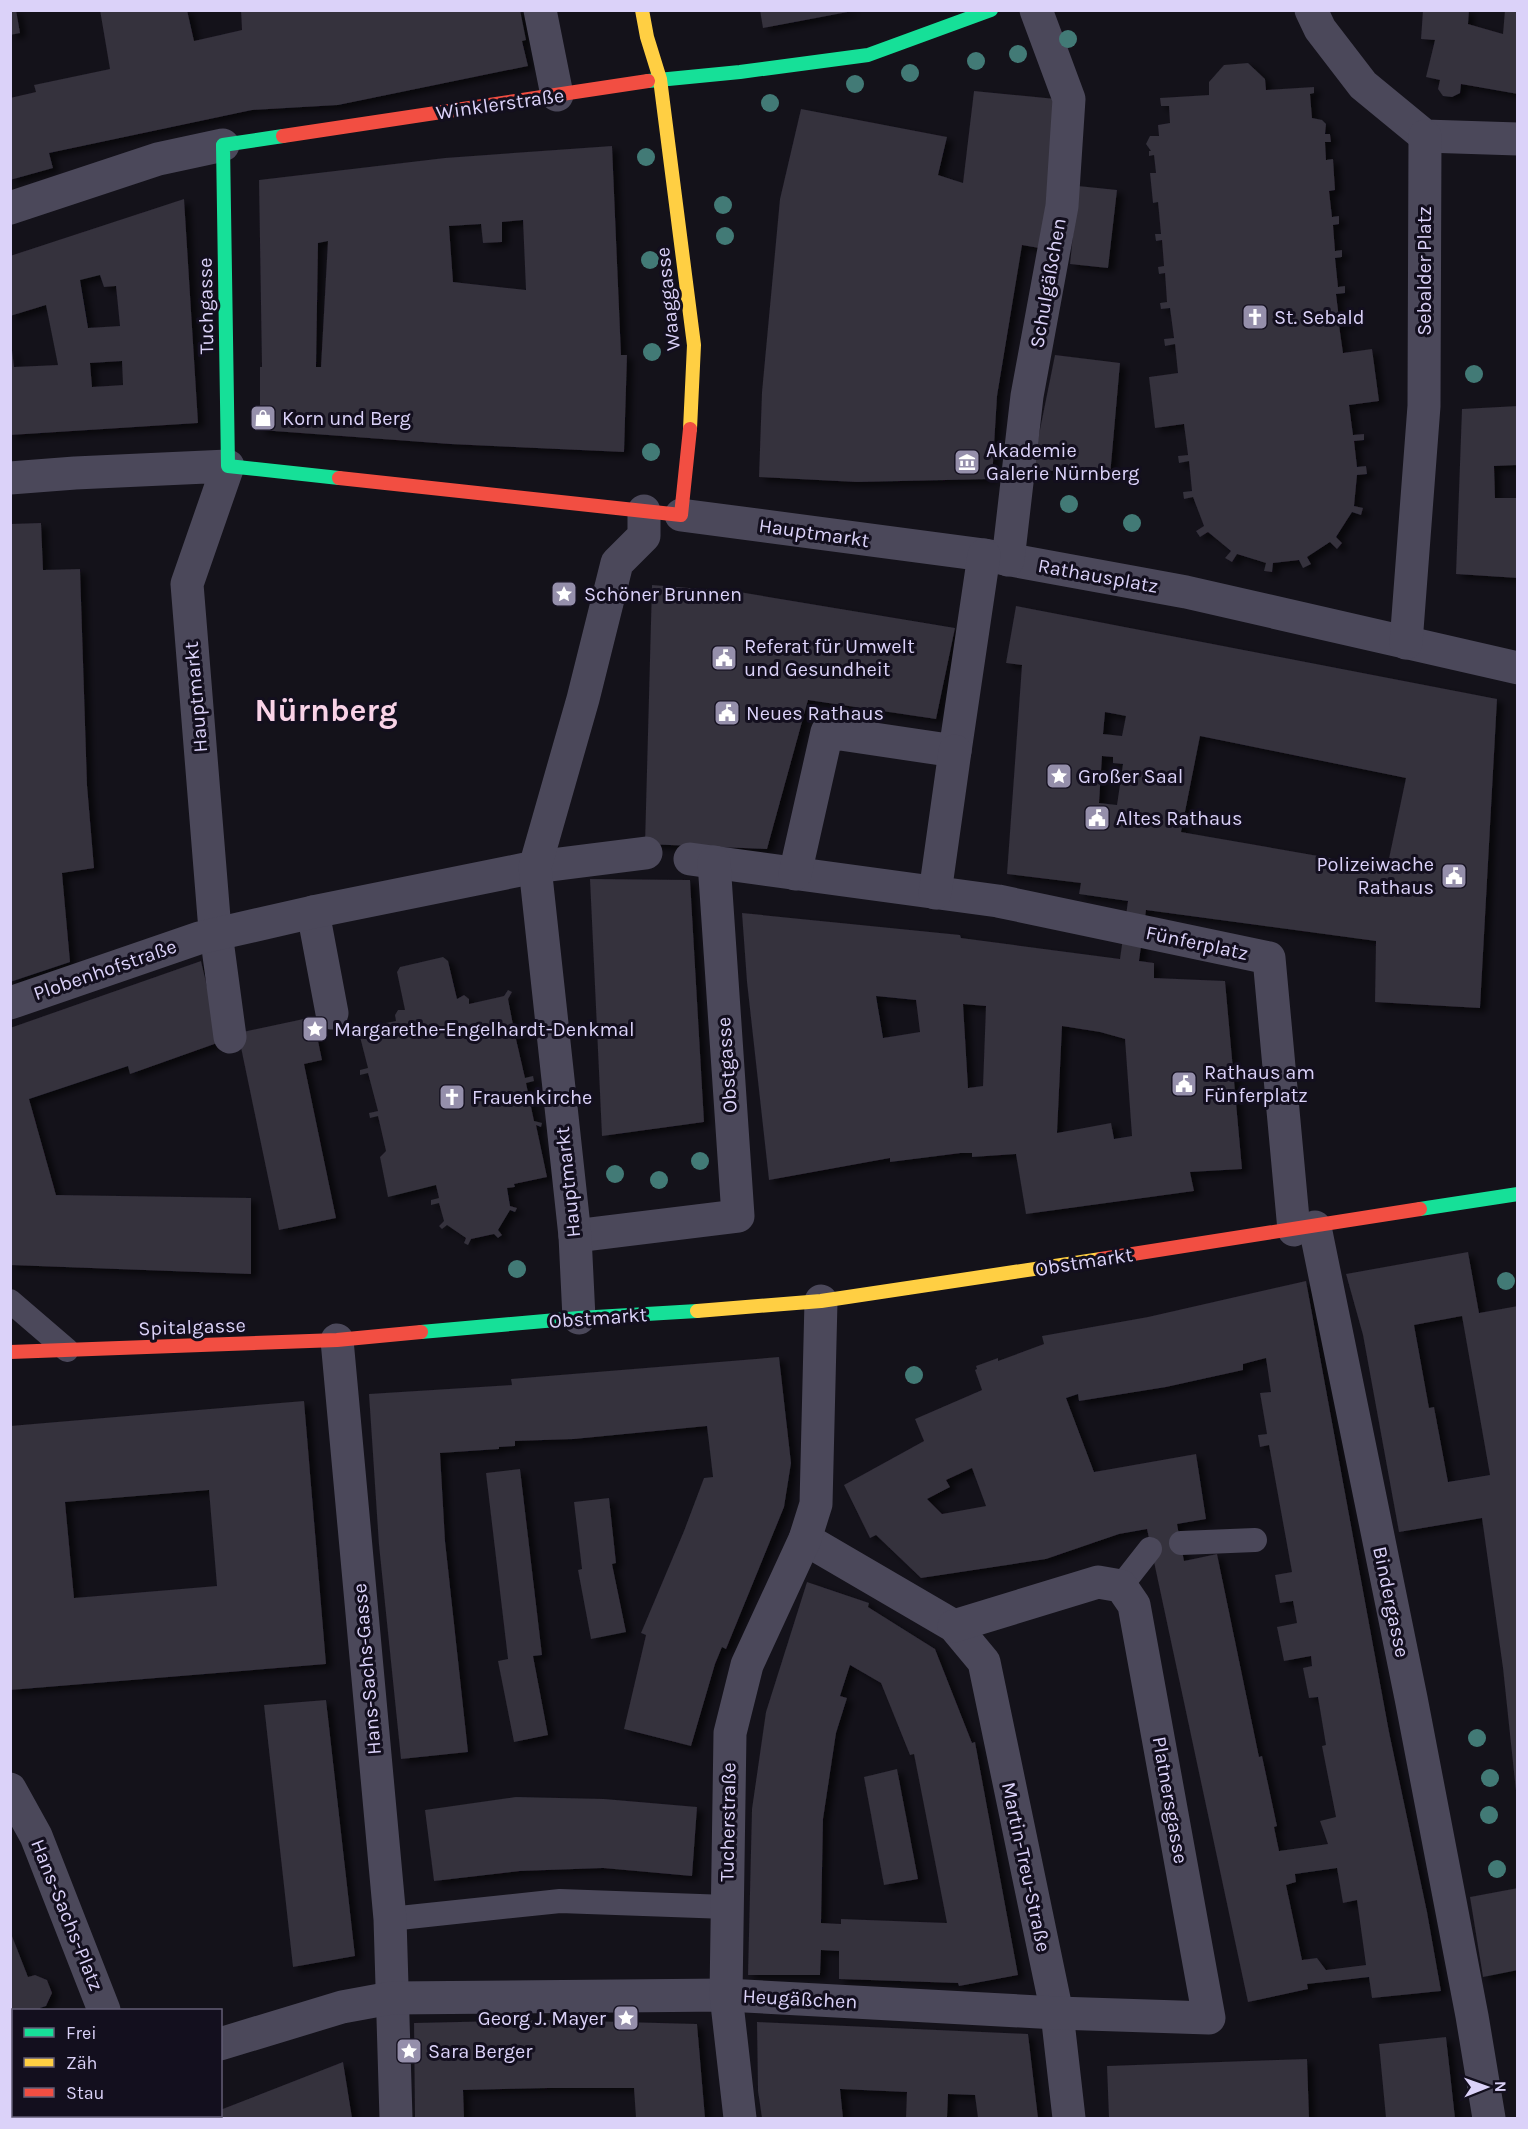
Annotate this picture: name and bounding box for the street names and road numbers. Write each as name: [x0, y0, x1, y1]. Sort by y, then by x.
street label: Winklerstraße: [434, 84, 566, 124]
street label: Sebalder Platz: [1413, 206, 1436, 336]
street label: Schulgäßchen: [1025, 216, 1071, 350]
street label: Waaggasse: [651, 246, 685, 352]
street label: Tuchgasse: [194, 257, 218, 355]
street label: Hauptmarkt: [757, 514, 871, 552]
street label: Rathausplatz: [1036, 554, 1160, 598]
street label: Hauptmarkt: [180, 640, 212, 754]
street label: Fünferplatz: [1144, 921, 1250, 965]
street label: Plobenhofstraße: [30, 935, 180, 1005]
street label: Obstgasse: [712, 1016, 742, 1114]
street label: Hauptmarkt: [551, 1125, 585, 1239]
street label: Obstmarkt: [1034, 1243, 1135, 1281]
street label: Obstmarkt: [548, 1303, 648, 1333]
street label: Spitalgasse: [138, 1314, 246, 1340]
street label: Bindergasse: [1368, 1544, 1414, 1660]
street label: Hans-Sachs-Gasse: [348, 1582, 386, 1756]
street label: Platnersgasse: [1147, 1735, 1193, 1865]
street label: Tucherstraße: [715, 1762, 741, 1882]
street label: Martin-Treu-Straße: [997, 1780, 1055, 1954]
street label: Hans-Sachs-Platz: [26, 1836, 108, 1994]
street label: Heugäßchen: [742, 1985, 858, 2013]

